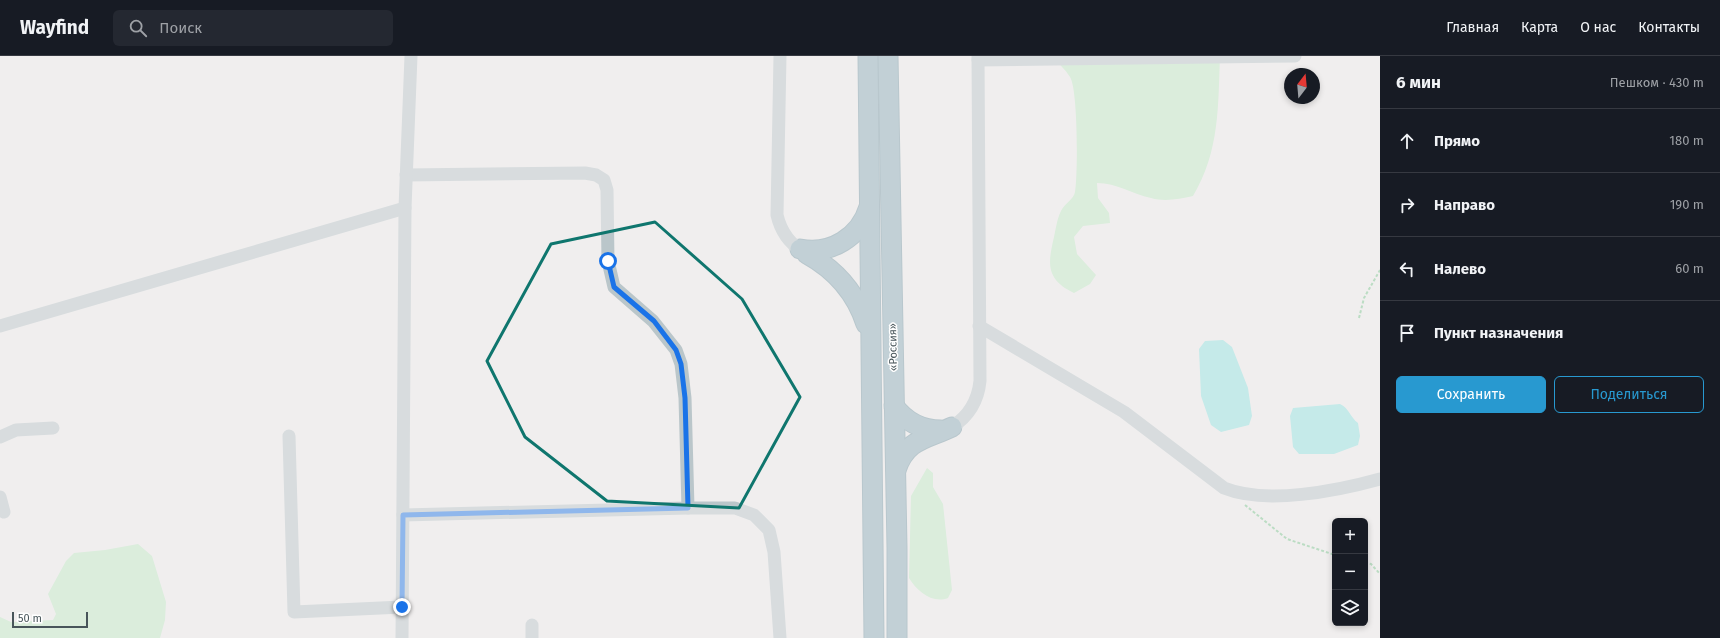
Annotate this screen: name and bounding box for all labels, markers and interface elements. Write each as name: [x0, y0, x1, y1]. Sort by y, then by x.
search box: [113, 10, 393, 46]
text: Wayfind: [20, 16, 89, 39]
icon: search: [127, 17, 149, 39]
text: Поиск: [159, 19, 202, 37]
text: Главная: [1446, 19, 1499, 36]
text: Карта: [1521, 19, 1558, 36]
text: О нас: [1580, 19, 1616, 36]
text: Контакты: [1638, 19, 1700, 36]
north arrow: [1284, 68, 1320, 104]
text: 6 мин: [1396, 72, 1441, 93]
text: Пешком · 430 m: [1610, 75, 1704, 90]
icon: ahead: [1396, 130, 1418, 152]
text: Прямо: [1434, 132, 1480, 150]
text: 180 m: [1669, 133, 1704, 148]
icon: right: [1396, 194, 1418, 216]
text: Направо: [1434, 196, 1495, 214]
text: 190 m: [1670, 197, 1704, 212]
route start: [599, 252, 617, 270]
icon: left: [1396, 258, 1418, 280]
text: Налево: [1434, 260, 1486, 278]
text: 60 m: [1675, 261, 1704, 276]
icon: arrive: [1396, 322, 1418, 344]
street label: «Россия»: [886, 323, 900, 371]
text: Пункт назначения: [1434, 324, 1563, 342]
button: Сохранить: [1396, 376, 1546, 413]
button: Поделиться: [1554, 376, 1704, 413]
map controls: [1332, 518, 1368, 626]
button: +: [1332, 518, 1368, 554]
button: −: [1332, 554, 1368, 590]
button: layers: [1332, 590, 1368, 626]
route end: [393, 598, 411, 616]
scale bar: [12, 610, 88, 629]
text: 50 m: [18, 612, 42, 625]

